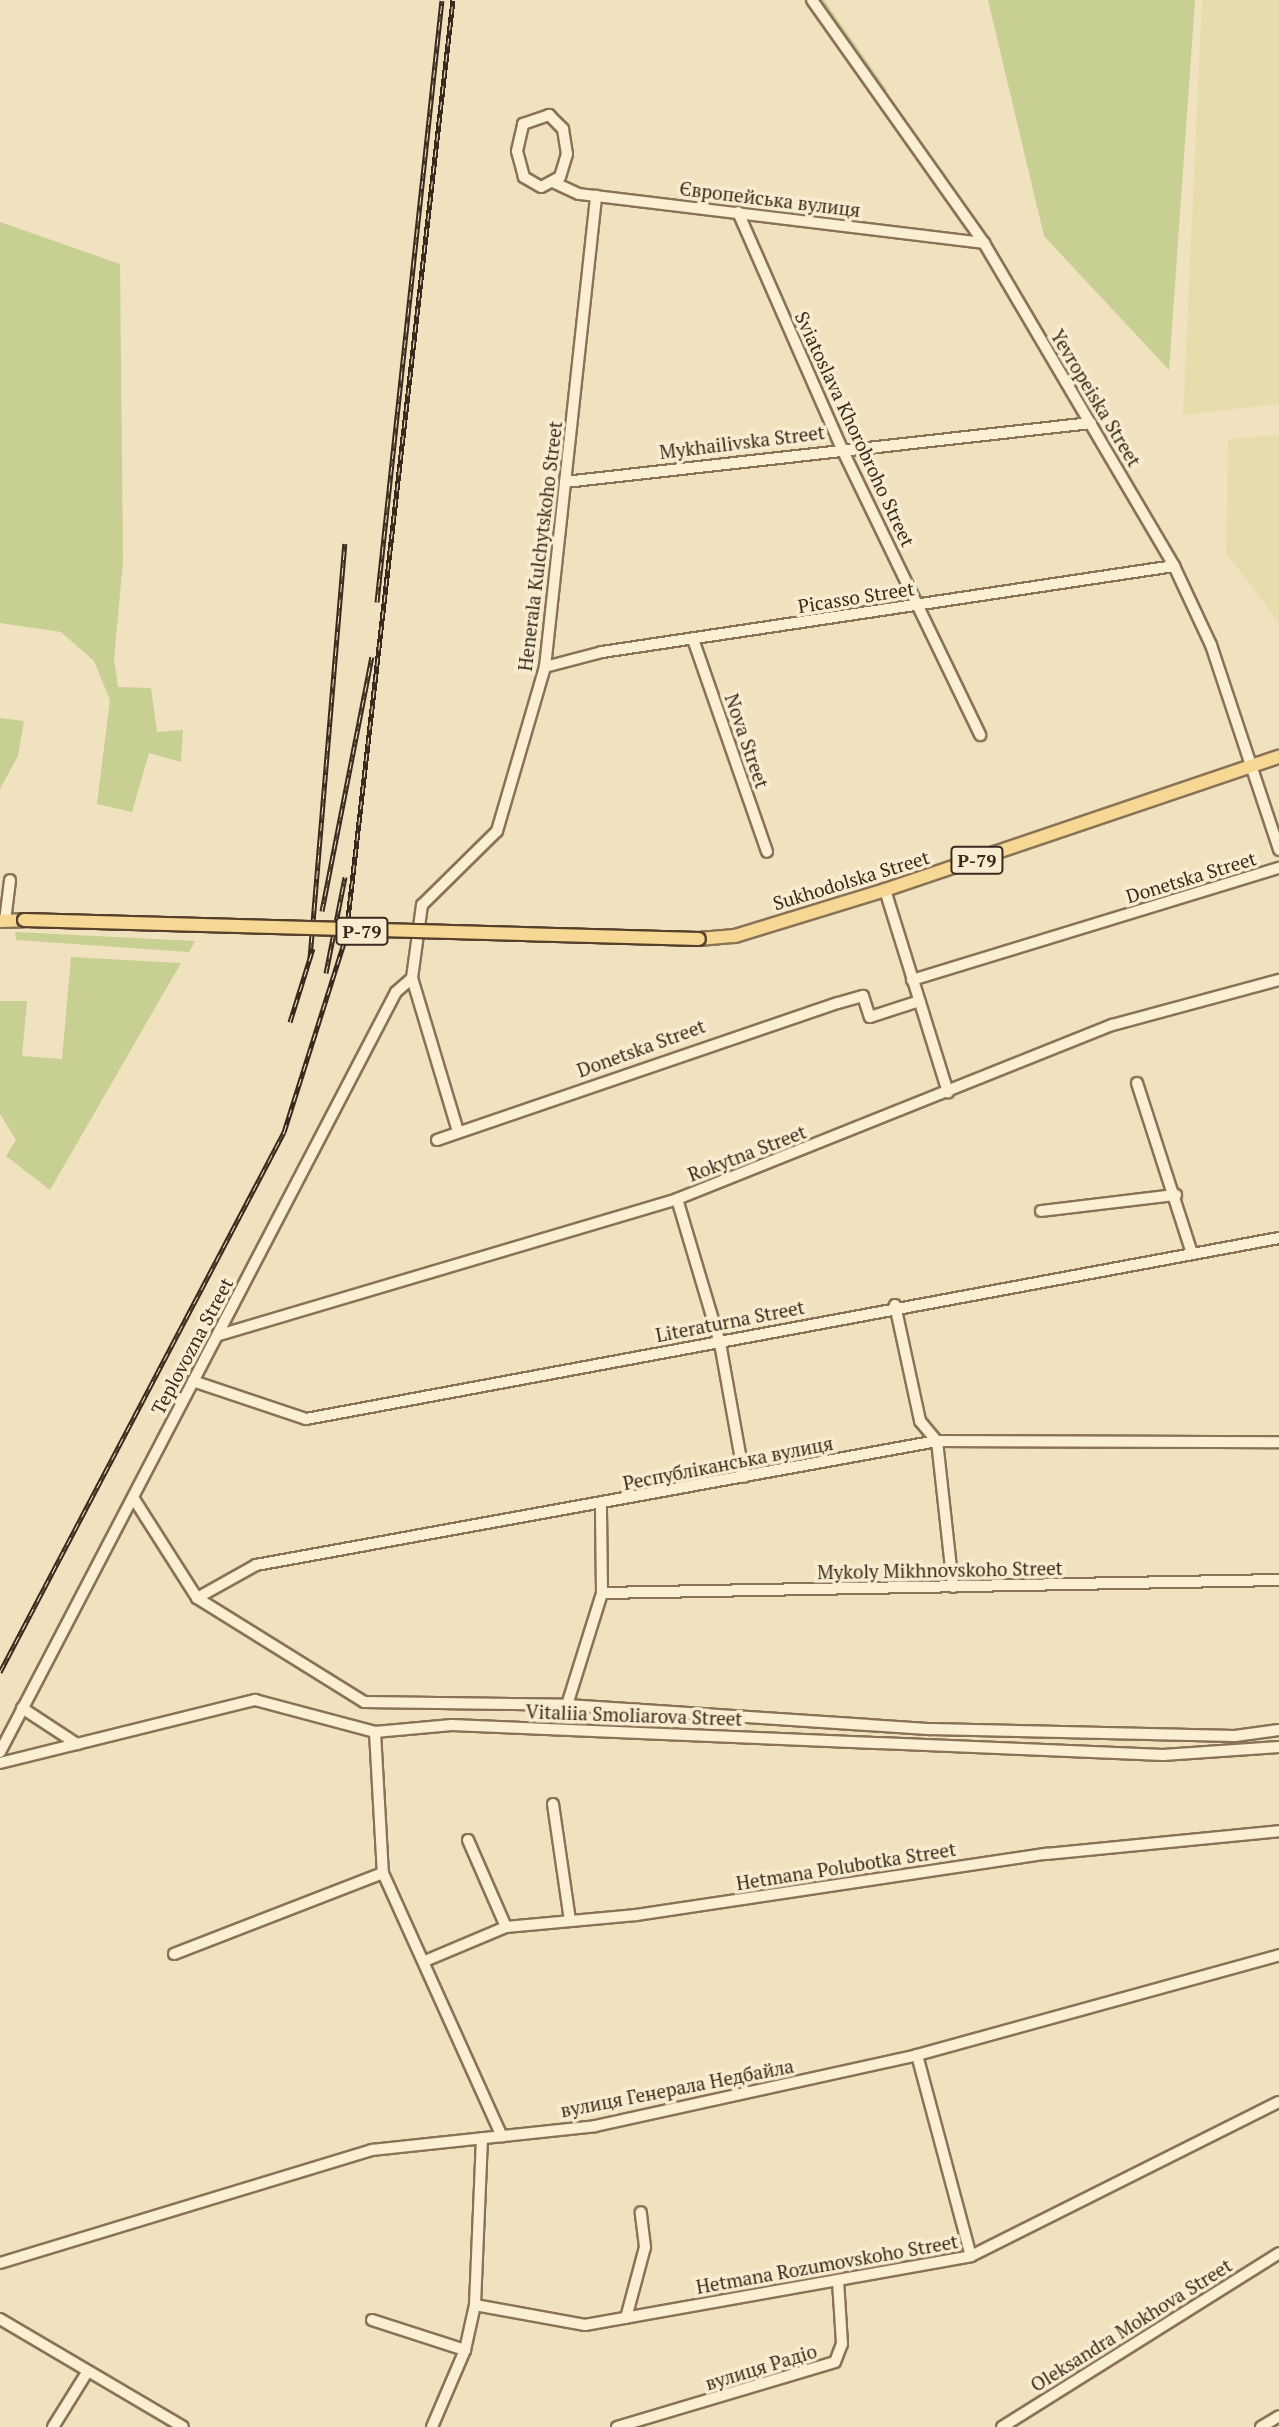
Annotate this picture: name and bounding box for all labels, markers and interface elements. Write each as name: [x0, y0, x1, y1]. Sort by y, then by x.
street label: Європейська вулиця: [678, 177, 862, 221]
street label: Sviatoslava Khorobroho Street: [790, 308, 920, 550]
street label: Yevropeiska Street: [1046, 325, 1146, 471]
street label: Henerala Kulchytskoho Street: [513, 420, 567, 672]
street label: Mykhailivska Street: [658, 421, 826, 463]
street label: Picasso Street: [796, 577, 916, 617]
street label: Nova Street: [720, 691, 774, 791]
street label: Sukhodolska Street: [770, 845, 932, 915]
road number: Р-79: [949, 846, 1005, 874]
street label: Donetska Street: [1123, 846, 1259, 908]
road number: Р-79: [334, 916, 390, 946]
street label: Donetska Street: [574, 1014, 708, 1082]
street label: Rokytna Street: [685, 1120, 809, 1186]
street label: Teplovozna Street: [146, 1274, 238, 1418]
street label: Literaturna Street: [654, 1295, 806, 1347]
street label: Республіканська вулиця: [621, 1431, 835, 1495]
street label: Mykoly Mikhnovskoho Street: [817, 1556, 1063, 1584]
street label: Vitaliia Smoliarova Street: [525, 1700, 743, 1730]
street label: Hetmana Polubotka Street: [734, 1837, 958, 1895]
street label: вулиця Генерала Недбайла: [558, 2054, 796, 2122]
street label: Hetmana Rozumovskoho Street: [694, 2230, 960, 2298]
street label: Oleksandra Mokhova Street: [1026, 2254, 1236, 2396]
street label: вулиця Радіо: [702, 2339, 820, 2395]

